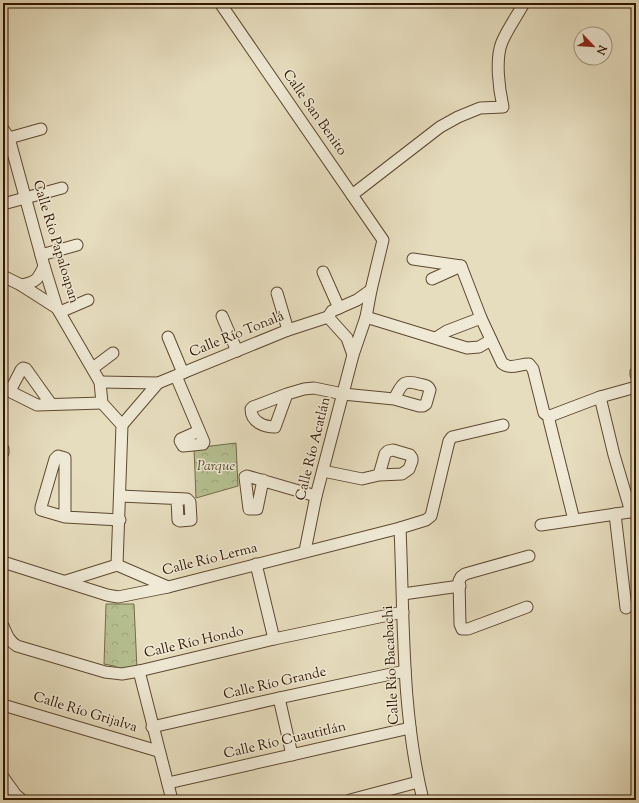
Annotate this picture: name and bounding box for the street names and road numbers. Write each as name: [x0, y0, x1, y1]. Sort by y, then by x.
street label: Calle San Benito: [277, 66, 351, 160]
street label: Calle Río Papaloapan: [27, 178, 83, 306]
street label: Calle Río Tonalá: [187, 307, 288, 363]
street label: Calle Río Acatlán: [291, 395, 337, 503]
street label: Calle Río Lerma: [160, 538, 260, 582]
street label: Calle Río Bacabachi: [379, 605, 405, 725]
street label: Calle Río Hondo: [142, 622, 246, 664]
street label: Calle Río Grande: [222, 662, 328, 706]
street label: Calle Río Grijalva: [31, 688, 140, 738]
street label: Calle Río Cuautitlán: [222, 717, 348, 765]

